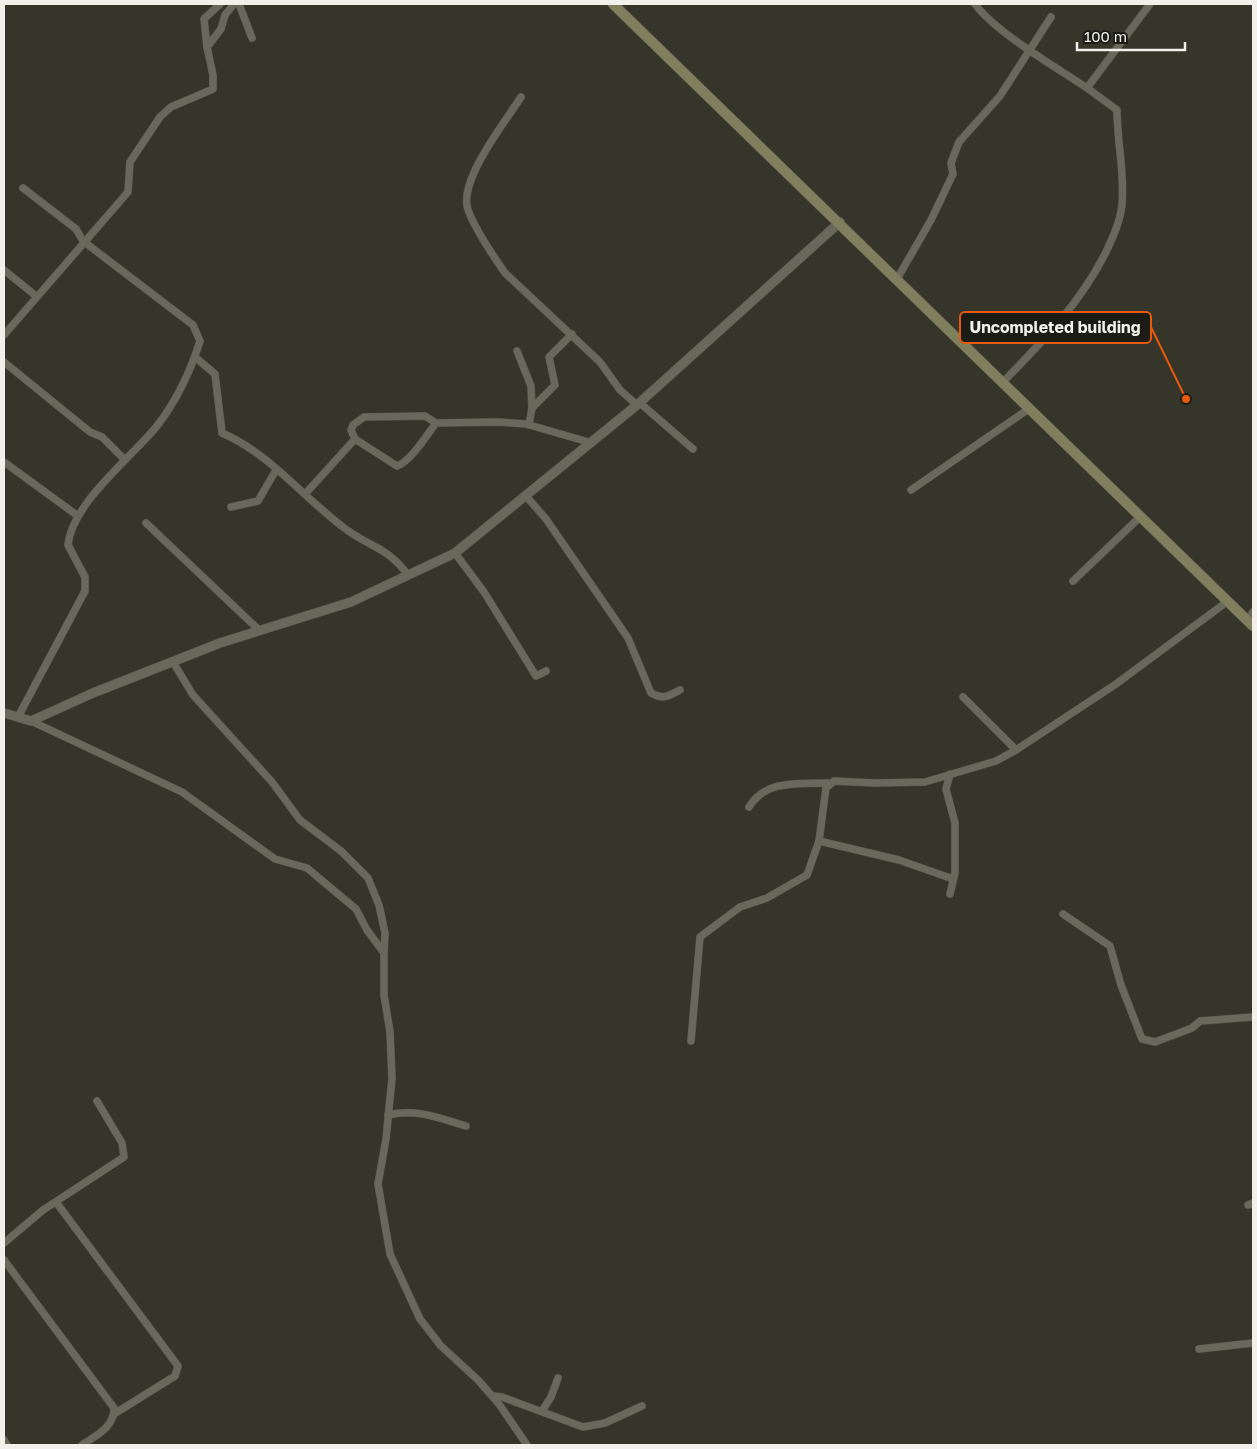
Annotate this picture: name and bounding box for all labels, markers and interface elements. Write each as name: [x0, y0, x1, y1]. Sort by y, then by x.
scale bar: [1077, 20, 1184, 52]
text: 100 m: [1084, 27, 1127, 45]
callout: Uncompleted building: [960, 312, 1151, 343]
text: Uncompleted building: [969, 317, 1141, 337]

